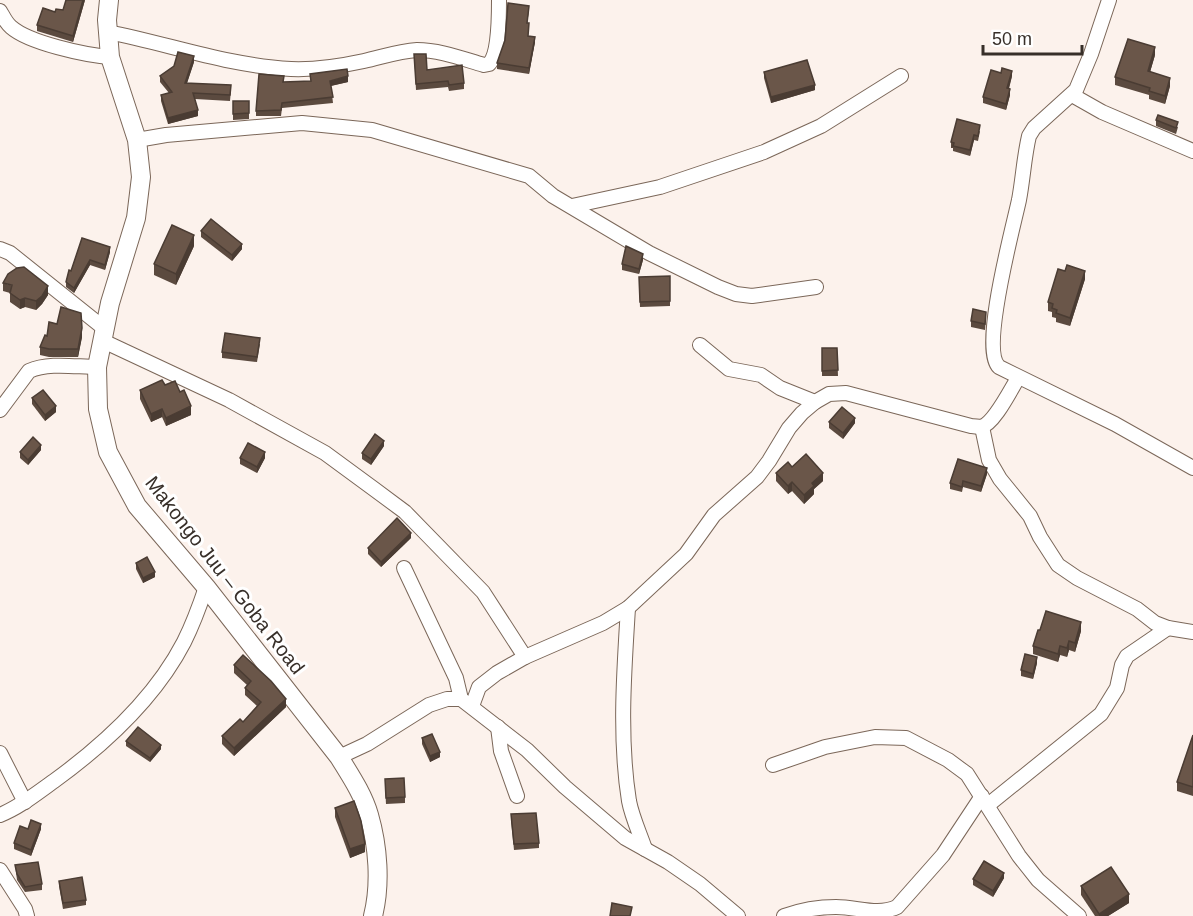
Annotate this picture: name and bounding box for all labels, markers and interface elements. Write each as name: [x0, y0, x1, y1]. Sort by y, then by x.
scale bar: [983, 18, 1082, 56]
text: 50 m: [992, 29, 1032, 49]
street label: Makongo Juu – Goba Road: [141, 472, 309, 678]

